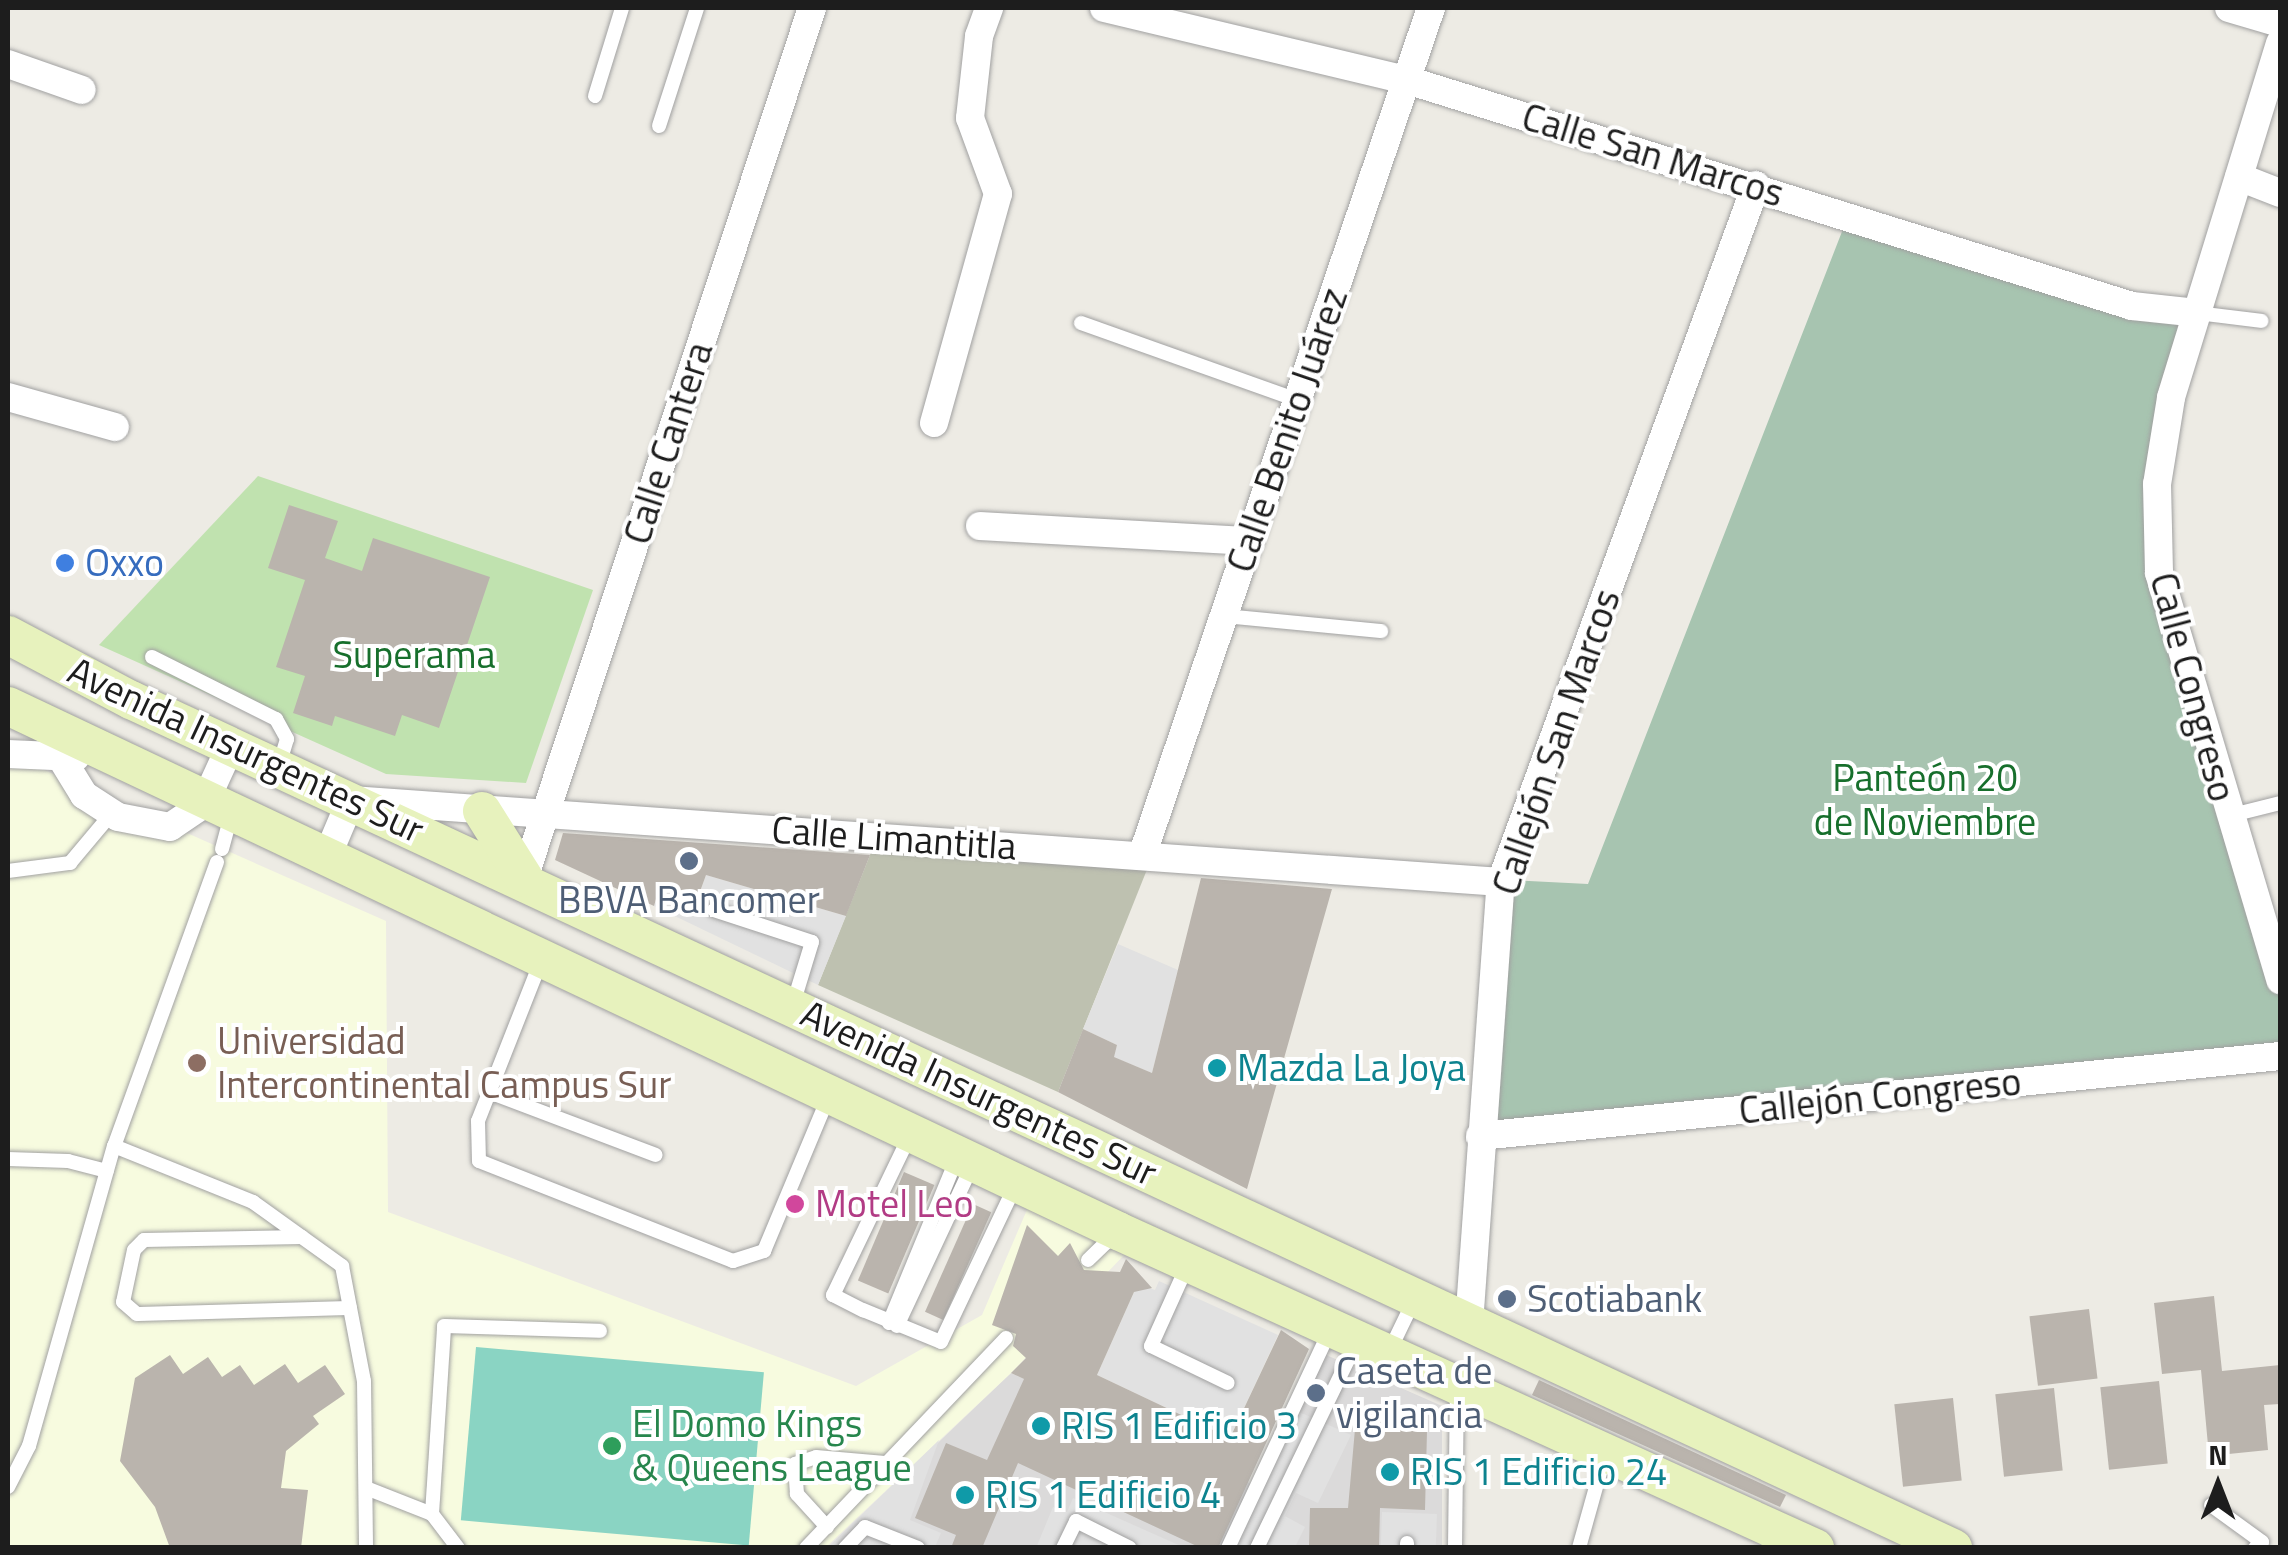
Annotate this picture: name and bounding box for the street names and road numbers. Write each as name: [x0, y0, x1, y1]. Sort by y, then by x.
street label: Calle San Marcos: [1517, 94, 1789, 216]
street label: Calle Benito Juárez: [1217, 282, 1357, 578]
street label: Calle Cantera: [614, 336, 722, 550]
street label: Calle Congreso: [2141, 568, 2245, 806]
street label: Callejón San Marcos: [1482, 583, 1630, 901]
street label: Avenida Insurgentes Sur: [61, 647, 431, 853]
street label: Calle Limantitla: [770, 807, 1018, 869]
street label: Avenida Insurgentes Sur: [794, 990, 1164, 1196]
street label: Callejón Congreso: [1737, 1059, 2023, 1133]

